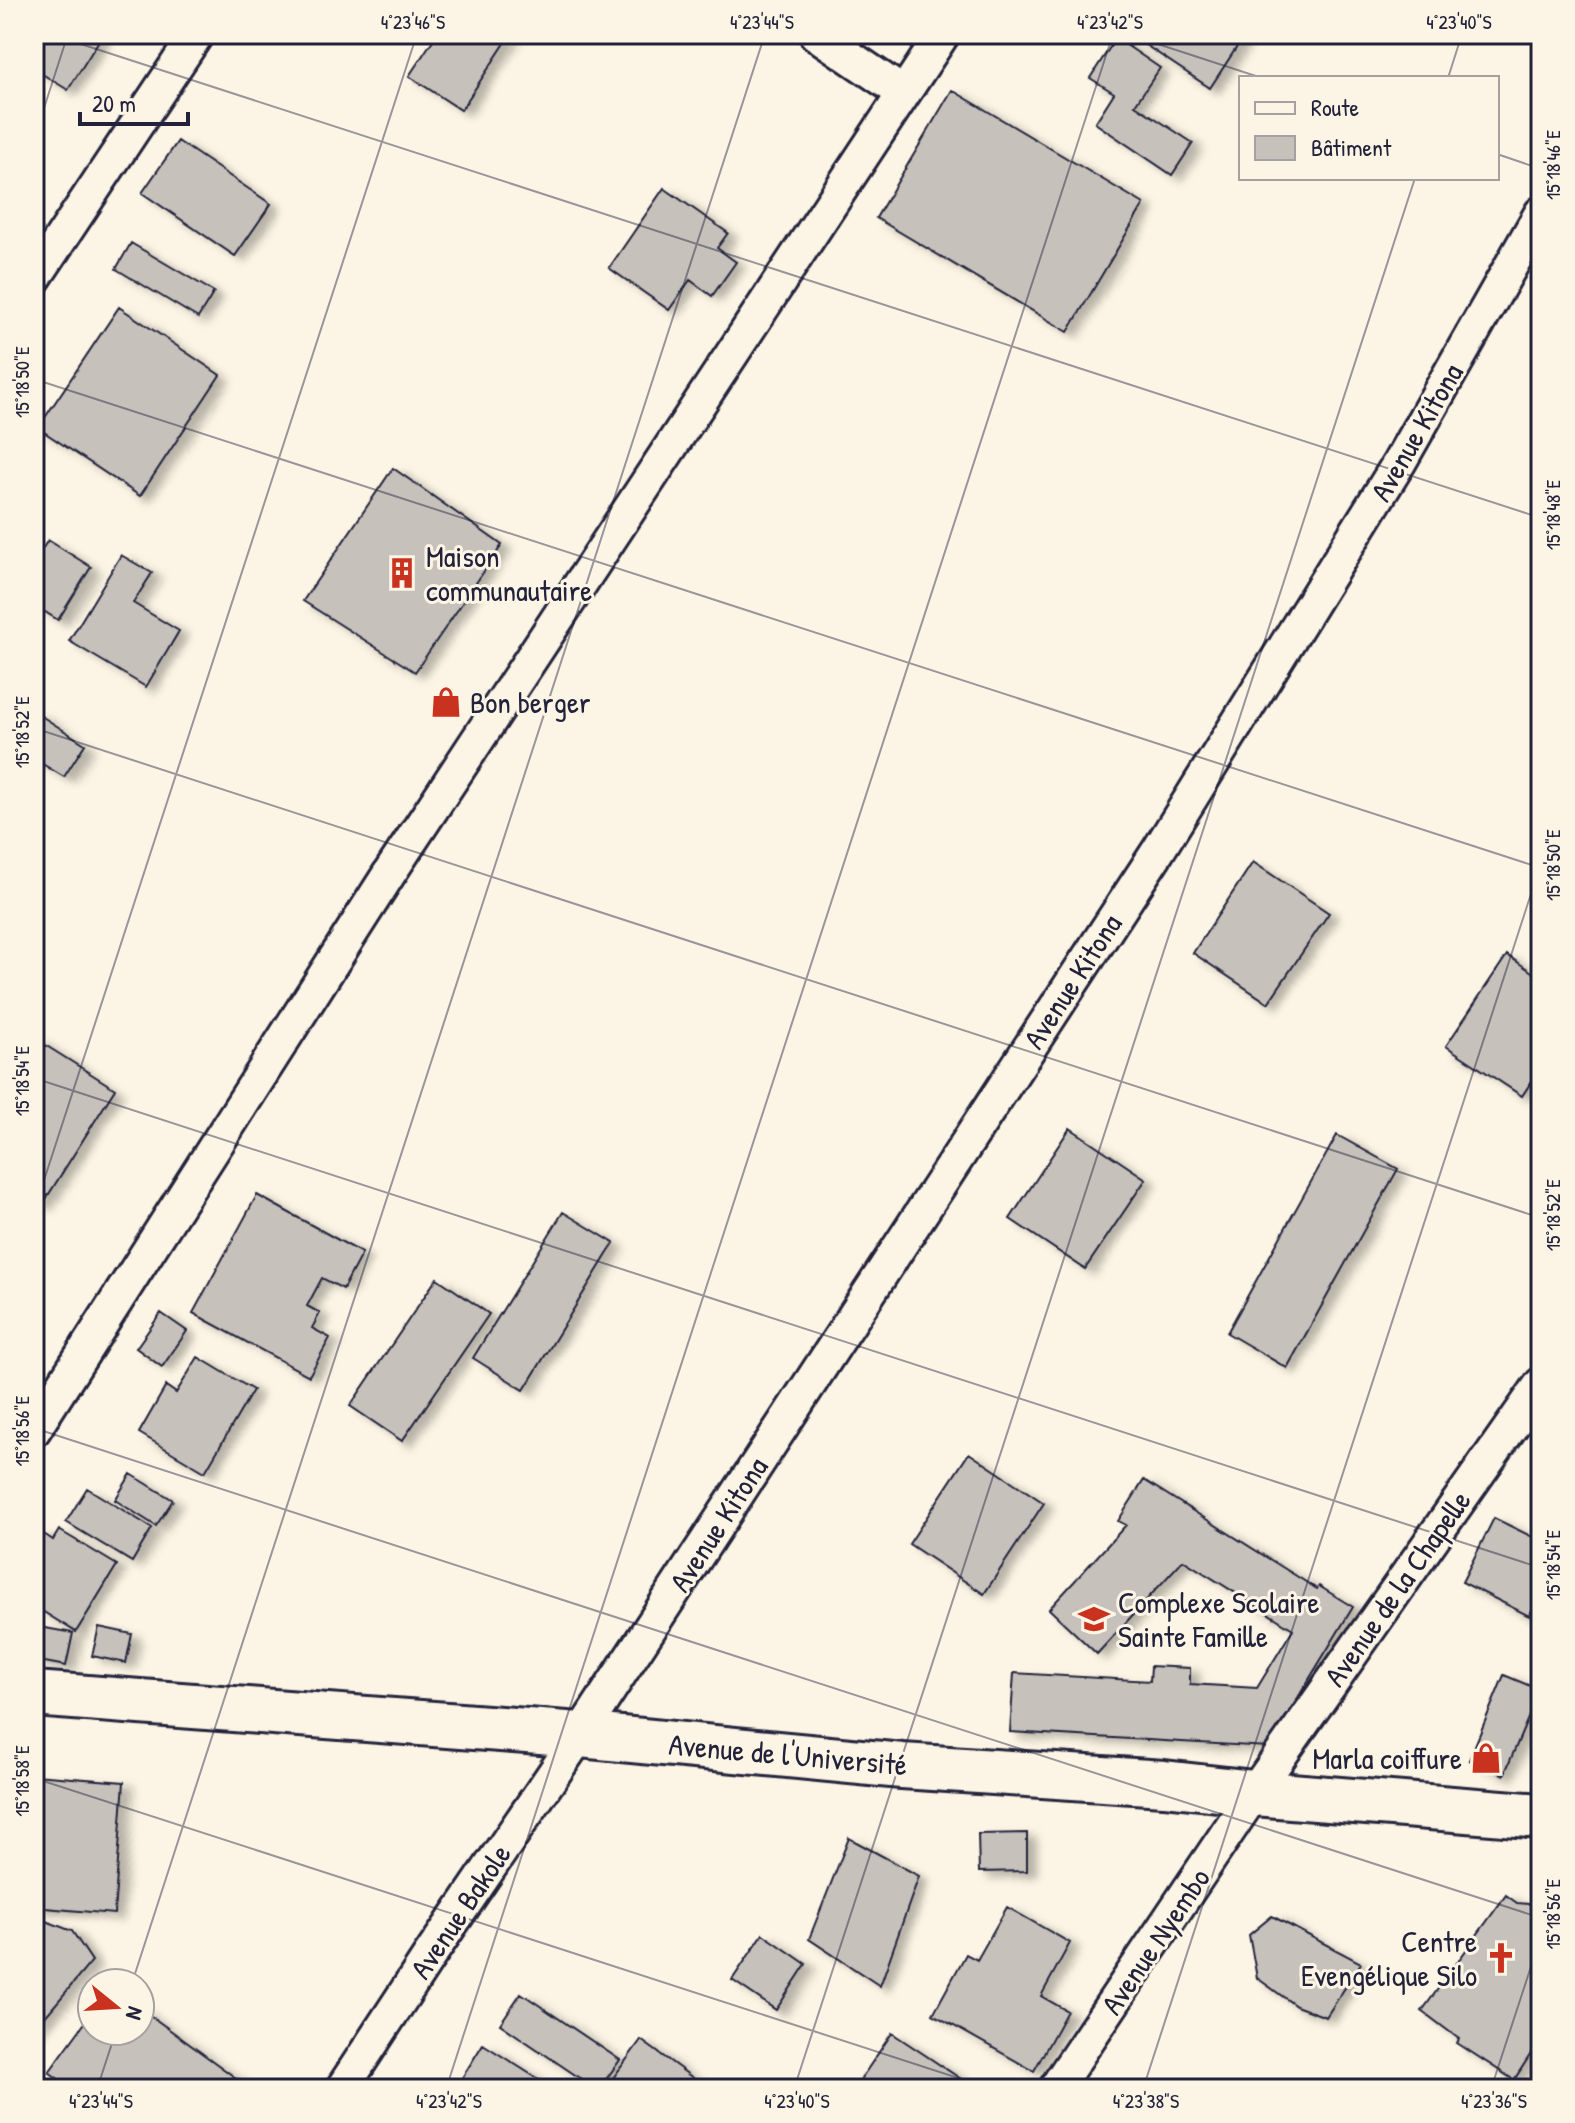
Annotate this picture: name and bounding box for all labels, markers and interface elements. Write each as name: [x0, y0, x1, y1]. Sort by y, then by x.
text: 4°23'46"S: [381, 8, 445, 35]
text: 4°23'44"S: [730, 8, 794, 35]
text: 4°23'42"S: [1077, 8, 1143, 35]
text: 4°23'40"S: [1426, 8, 1492, 35]
scale bar: [80, 76, 188, 126]
legend: [1239, 76, 1499, 180]
text: 20 m: [92, 87, 136, 119]
text: Route: [1311, 91, 1359, 123]
text: 15°18'46"E: [1539, 130, 1566, 200]
text: Bâtiment: [1311, 131, 1392, 163]
text: 15°18'50"E: [8, 346, 35, 418]
street label: Avenue Kitona: [1360, 355, 1472, 508]
text: 15°18'48"E: [1539, 480, 1566, 550]
place label: Maison communautaire: [426, 536, 592, 610]
building icon: Maison communautaire: [385, 556, 419, 590]
place label: Bon berger: [470, 682, 591, 722]
shop icon: Bon berger: [429, 685, 463, 719]
text: 15°18'52"E: [8, 696, 35, 768]
text: 15°18'50"E: [1539, 829, 1566, 901]
street label: Avenue Kitona: [1014, 906, 1131, 1056]
text: 15°18'54"E: [8, 1046, 35, 1116]
text: 15°18'52"E: [1539, 1179, 1566, 1251]
text: 15°18'56"E: [8, 1395, 35, 1466]
street label: Avenue Kitona: [660, 1449, 777, 1599]
street label: Avenue de la Chapelle: [1314, 1482, 1480, 1694]
text: 15°18'54"E: [1539, 1530, 1566, 1600]
place label: Complexe Scolaire Sainte Famille: [1118, 1582, 1319, 1656]
school or university icon: Complexe Scolaire Sainte Famille: [1077, 1602, 1111, 1636]
street label: Avenue de l'Université: [667, 1724, 909, 1784]
place label: Marla coiffure: [1313, 1738, 1462, 1778]
shop icon: Marla coiffure: [1469, 1741, 1503, 1775]
text: 15°18'58"E: [8, 1745, 35, 1817]
street label: Avenue Bakole: [400, 1836, 520, 1986]
street label: Avenue Nyembo: [1091, 1860, 1219, 2022]
text: 15°18'56"E: [1539, 1878, 1566, 1949]
place label: Centre Evengélique Silo: [1301, 1921, 1477, 1995]
church icon: Centre Evengélique Silo: [1484, 1941, 1518, 1975]
north arrow: [76, 1967, 156, 2047]
text: N: [119, 2003, 151, 2024]
text: 4°23'44"S: [69, 2087, 133, 2114]
text: 4°23'42"S: [416, 2087, 482, 2114]
text: 4°23'40"S: [764, 2087, 830, 2114]
text: 4°23'38"S: [1113, 2087, 1179, 2114]
text: 4°23'36"S: [1461, 2087, 1527, 2114]

